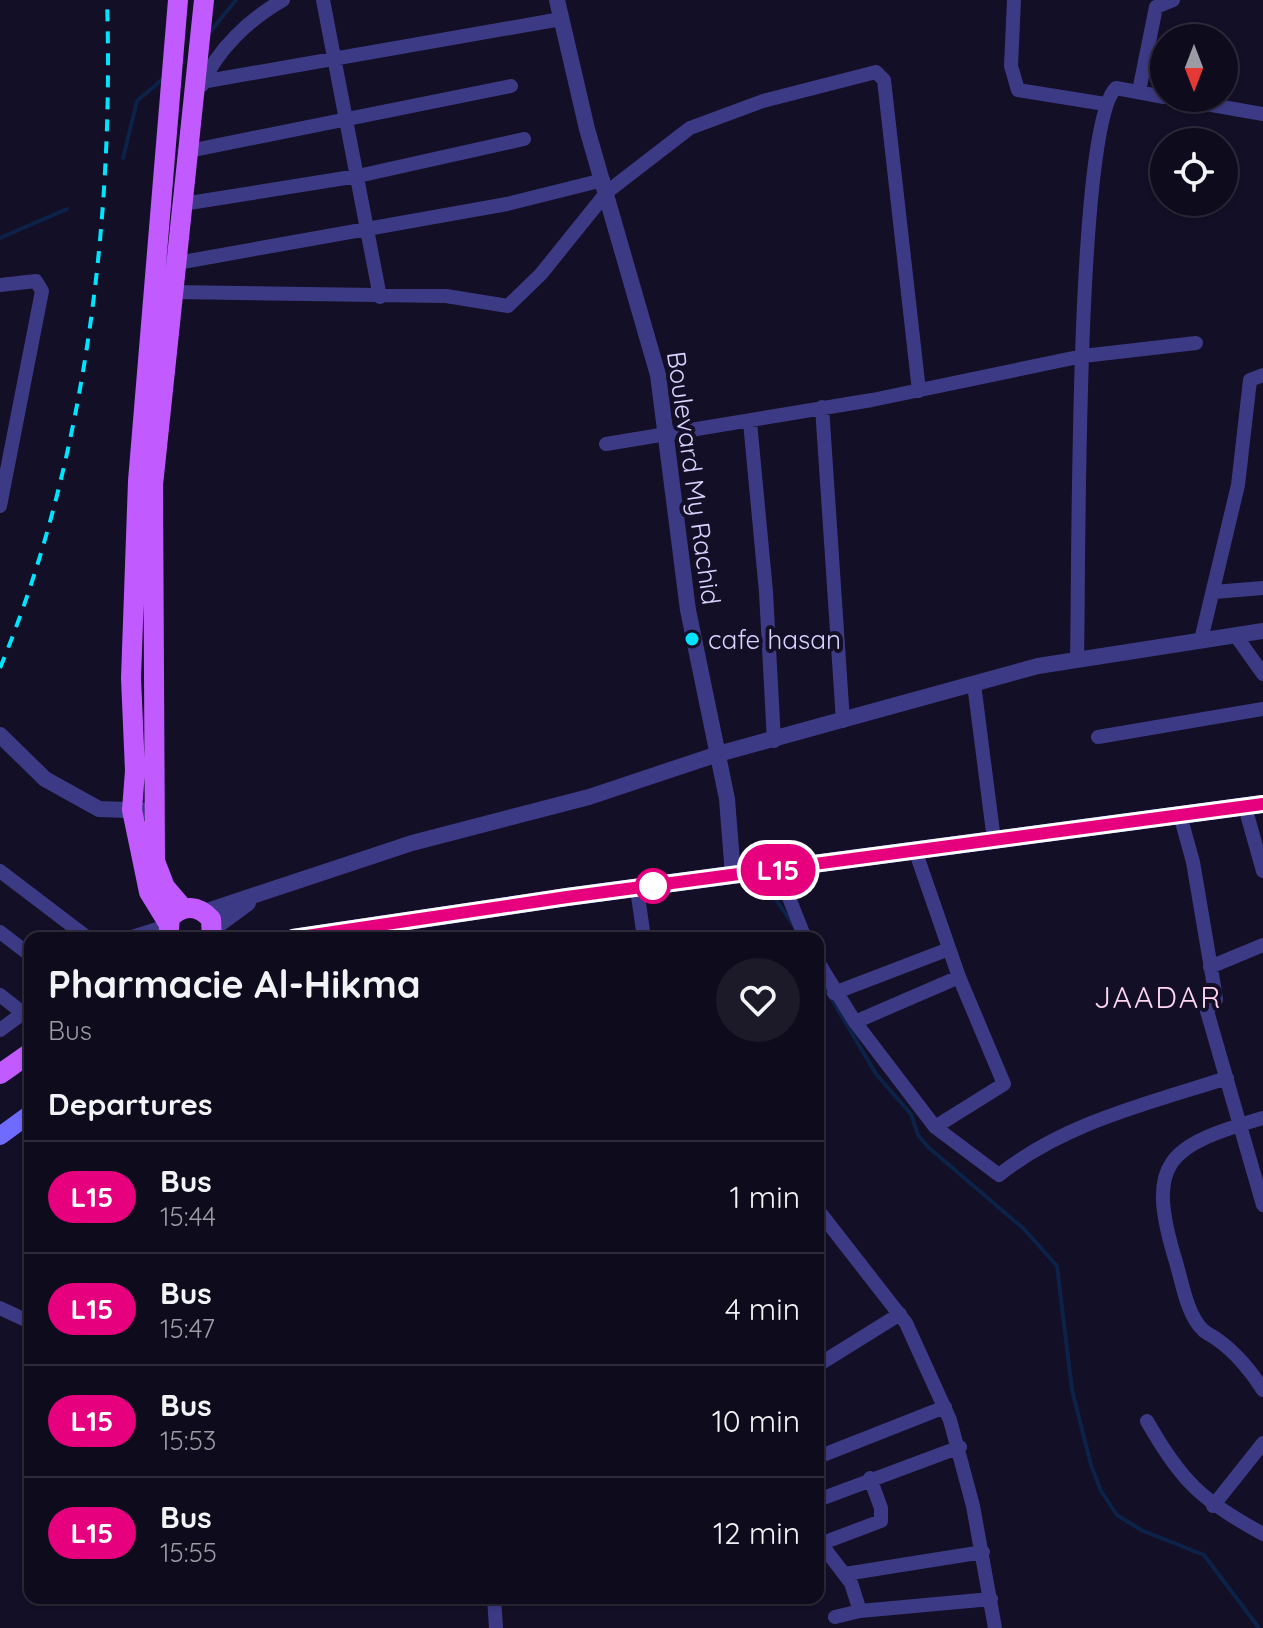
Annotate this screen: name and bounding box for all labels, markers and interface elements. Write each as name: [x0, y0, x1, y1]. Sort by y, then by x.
north arrow: [1150, 24, 1238, 112]
map controls: [1150, 24, 1238, 216]
button: locate: [1150, 128, 1238, 216]
street label: Boulevard My Rachid: [660, 349, 728, 607]
place label: cafe hasan: [708, 623, 841, 656]
marker: cafe hasan: [683, 630, 701, 648]
line badge: L15: [732, 844, 824, 896]
text: L15: [757, 852, 799, 887]
unlabelled marker: [636, 869, 670, 903]
button: heart: [716, 958, 800, 1042]
text: Pharmacie Al-Hikma: [48, 960, 421, 1008]
district label: JAADAR: [1094, 978, 1222, 1016]
text: Bus: [48, 1014, 92, 1047]
text: Departures: [48, 1085, 213, 1123]
text: Bus: [160, 1162, 212, 1200]
text: 1 min: [730, 1178, 800, 1216]
text: L15: [71, 1179, 113, 1214]
text: 15:44: [160, 1200, 216, 1233]
text: Bus: [160, 1274, 212, 1312]
text: 4 min: [725, 1290, 800, 1328]
text: L15: [71, 1291, 113, 1326]
text: 15:47: [160, 1312, 215, 1345]
text: Bus: [160, 1386, 212, 1424]
text: 10 min: [712, 1402, 800, 1440]
text: L15: [71, 1403, 113, 1438]
text: 15:53: [160, 1424, 216, 1457]
text: Bus: [160, 1498, 212, 1536]
text: 12 min: [713, 1514, 800, 1552]
text: L15: [71, 1515, 113, 1550]
text: 15:55: [160, 1536, 217, 1569]

